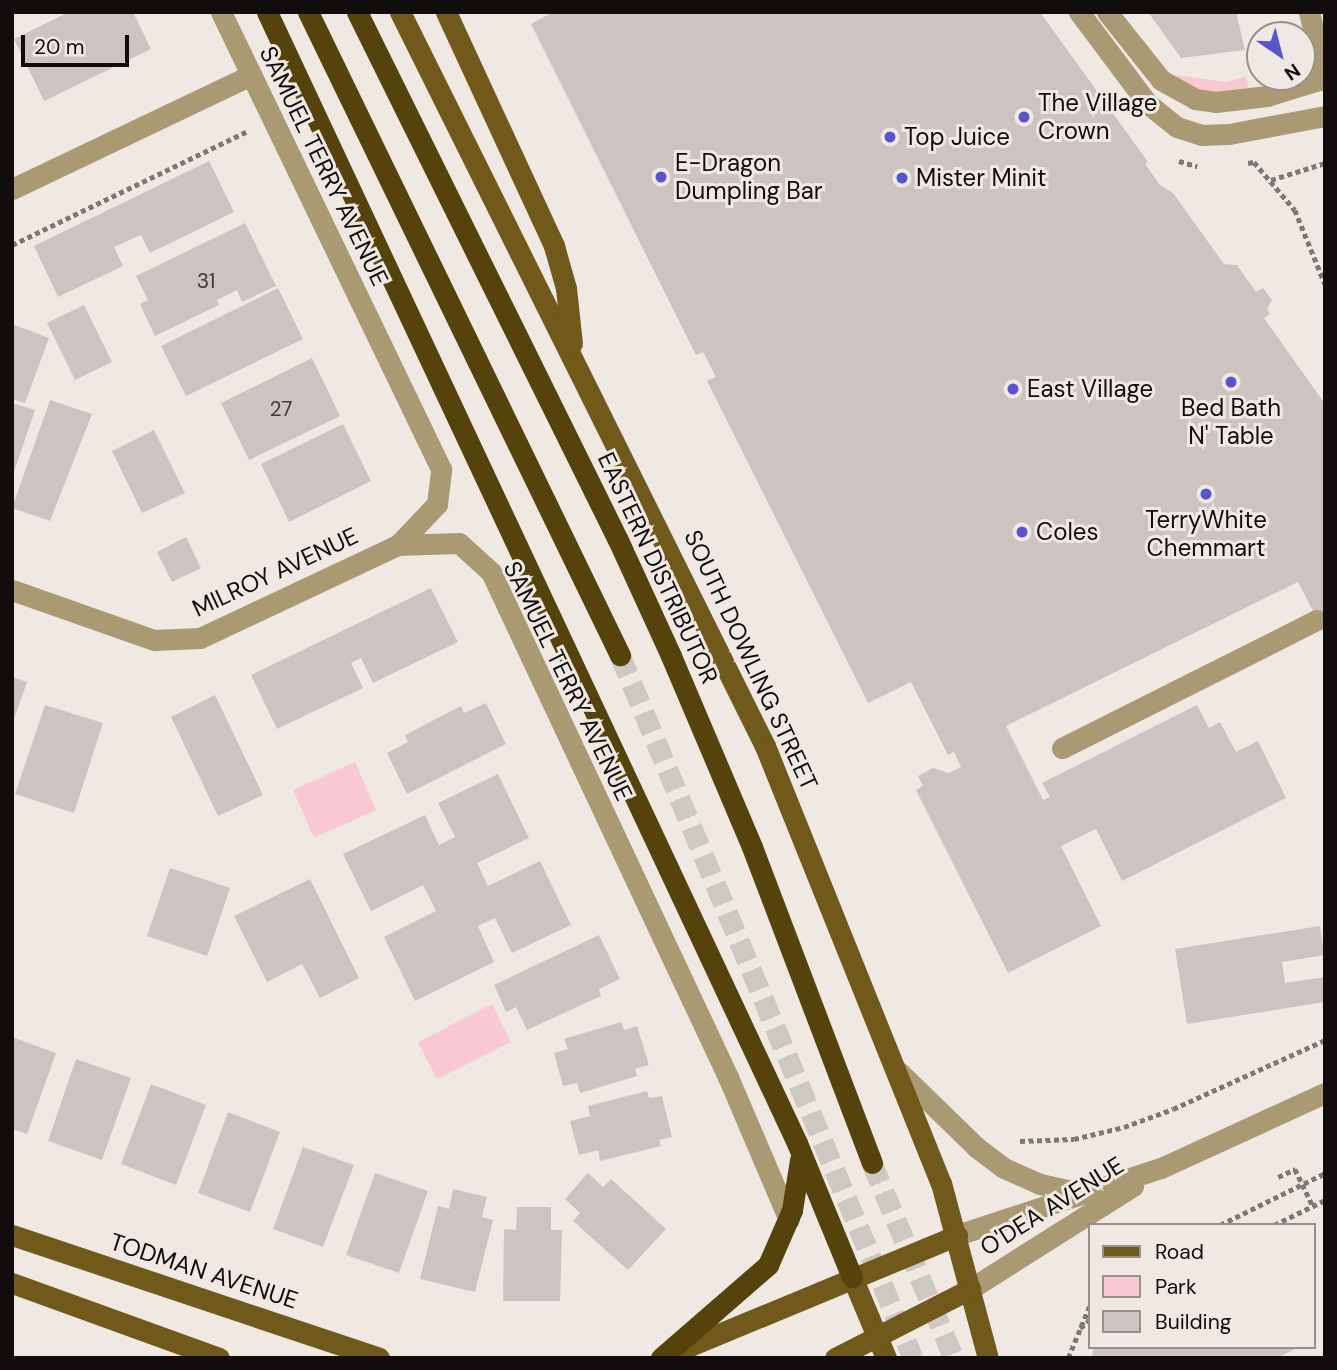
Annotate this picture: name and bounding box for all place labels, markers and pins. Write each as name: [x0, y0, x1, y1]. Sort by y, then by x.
place label: The Village Crown: [1038, 89, 1157, 145]
marker: The Village Crown: [1016, 109, 1032, 125]
place label: Top Juice: [904, 123, 1010, 151]
marker: Top Juice: [882, 129, 898, 145]
place label: E-Dragon Dumpling Bar: [675, 149, 823, 205]
place label: Mister Minit: [916, 164, 1046, 192]
marker: E-Dragon Dumpling Bar: [653, 169, 669, 185]
marker: Mister Minit: [894, 170, 910, 186]
marker: Bed Bath N' Table: [1223, 374, 1239, 390]
place label: East Village: [1027, 375, 1153, 403]
marker: East Village: [1005, 381, 1021, 397]
place label: Bed Bath N' Table: [1181, 394, 1281, 450]
marker: TerryWhite Chemmart: [1198, 486, 1214, 502]
place label: TerryWhite Chemmart: [1145, 506, 1267, 562]
place label: Coles: [1036, 518, 1098, 546]
marker: Coles: [1014, 524, 1030, 540]

